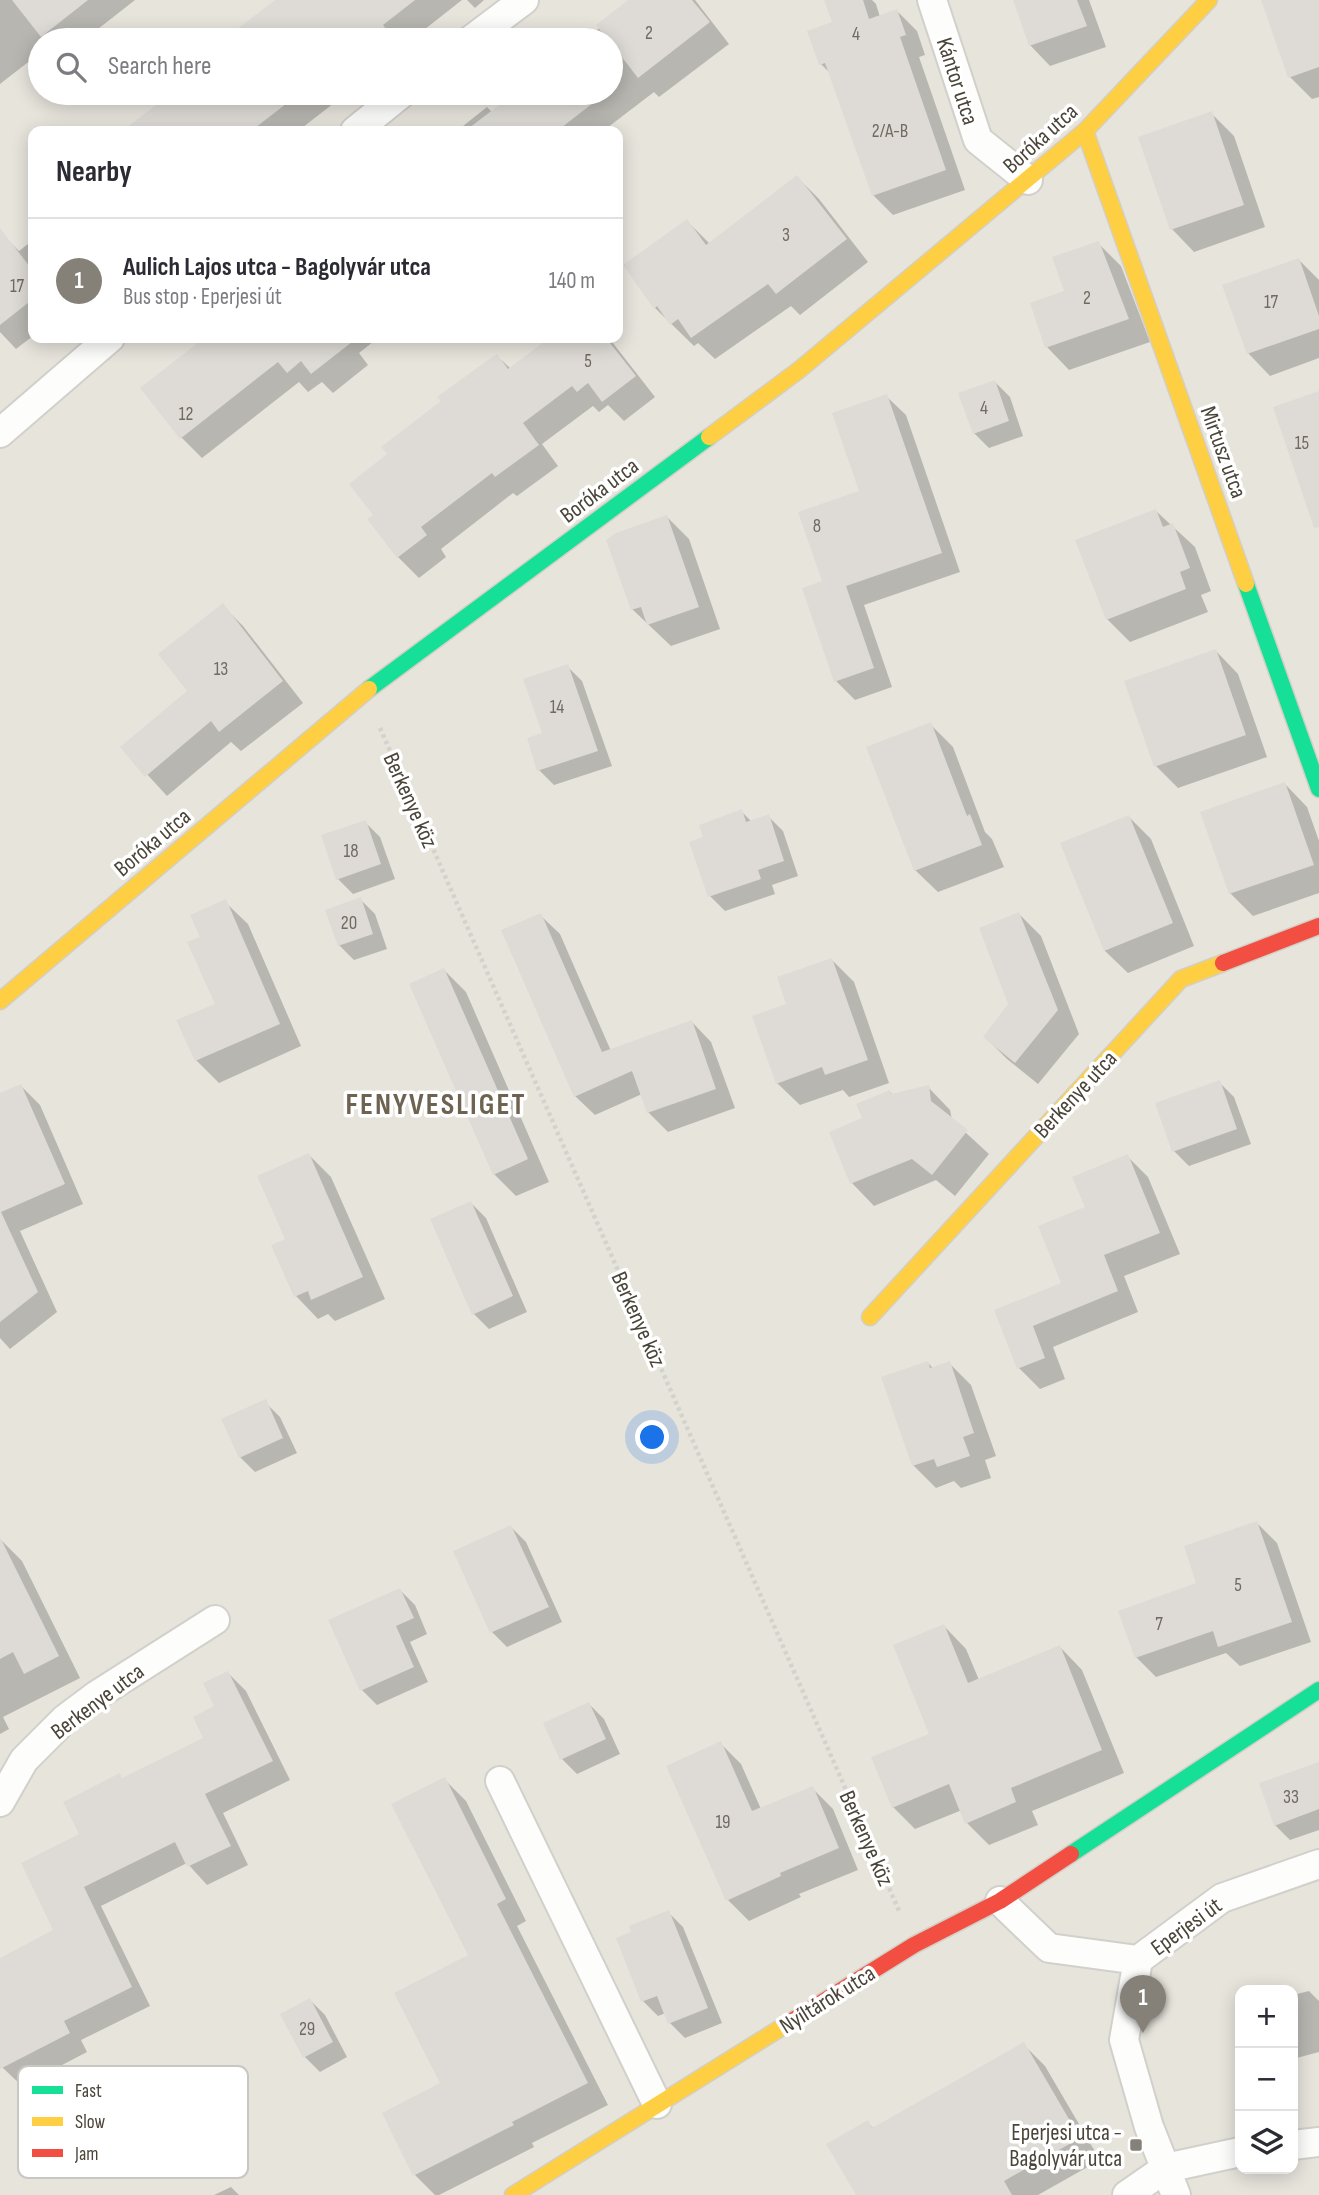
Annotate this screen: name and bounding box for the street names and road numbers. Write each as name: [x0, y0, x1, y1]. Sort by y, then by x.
street label: Kántor utca: [930, 34, 984, 128]
street label: Boróka utca: [997, 98, 1084, 180]
street label: Mirtusz utca: [1194, 403, 1253, 502]
street label: Boróka utca: [555, 452, 644, 529]
street label: Berkenye köz: [377, 749, 443, 852]
street label: Boróka utca: [109, 803, 197, 883]
street label: Berkenye utca: [1028, 1045, 1123, 1144]
street label: Berkenye köz: [605, 1268, 671, 1371]
street label: Berkenye utca: [46, 1658, 150, 1746]
street label: Berkenye köz: [833, 1787, 899, 1890]
street label: Eperjesi út: [1146, 1892, 1228, 1962]
street label: Nyíltárok utca: [775, 1960, 880, 2040]

